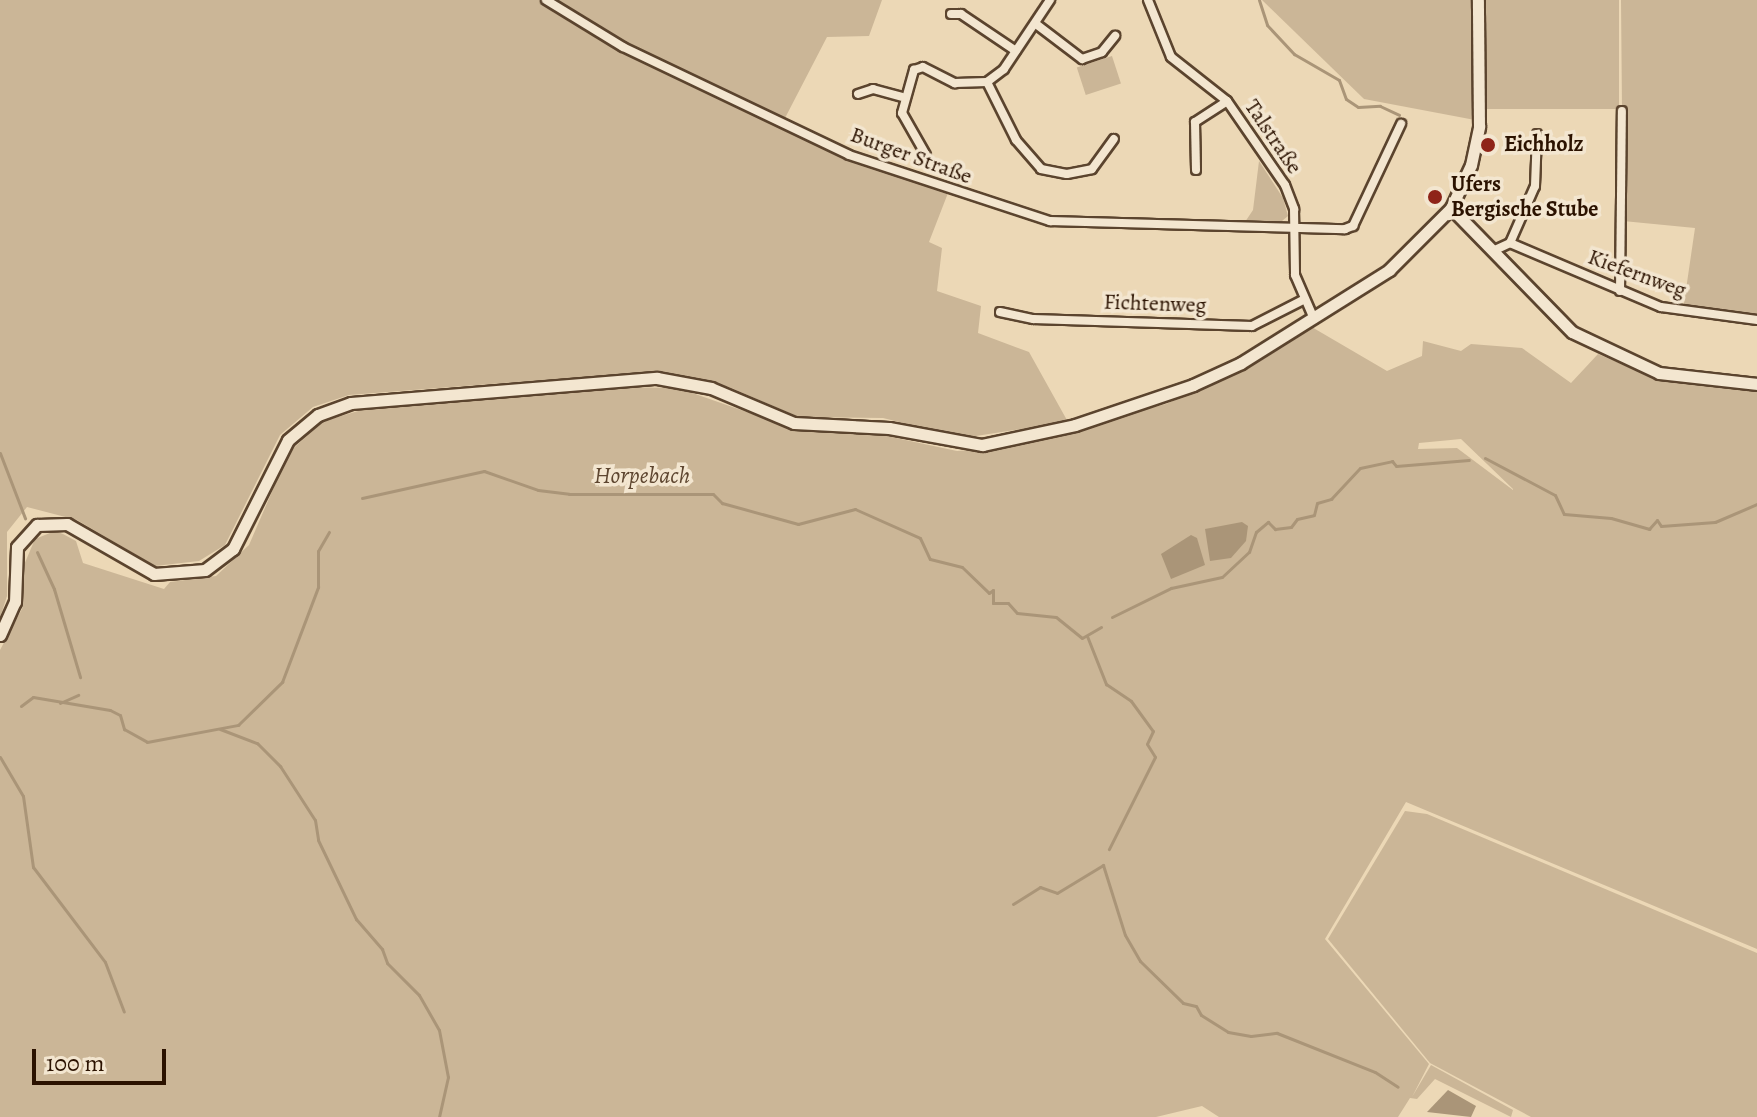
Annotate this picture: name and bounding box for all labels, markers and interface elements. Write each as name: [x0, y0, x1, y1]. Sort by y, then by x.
street label: Talstraße: [1239, 95, 1307, 179]
street label: Burger Straße: [847, 122, 975, 190]
place label: Eichholz: [1504, 132, 1584, 158]
marker: Eichholz: [1479, 136, 1497, 154]
place label: Ufers Bergische Stube: [1451, 171, 1598, 222]
marker: Ufers Bergische Stube: [1426, 188, 1444, 206]
street label: Kiefernweg: [1584, 244, 1690, 304]
street label: Fichtenweg: [1103, 289, 1207, 319]
water label: Horpebach: [594, 462, 690, 490]
scale bar: [36, 1033, 170, 1083]
text: 100 m: [46, 1047, 105, 1079]

